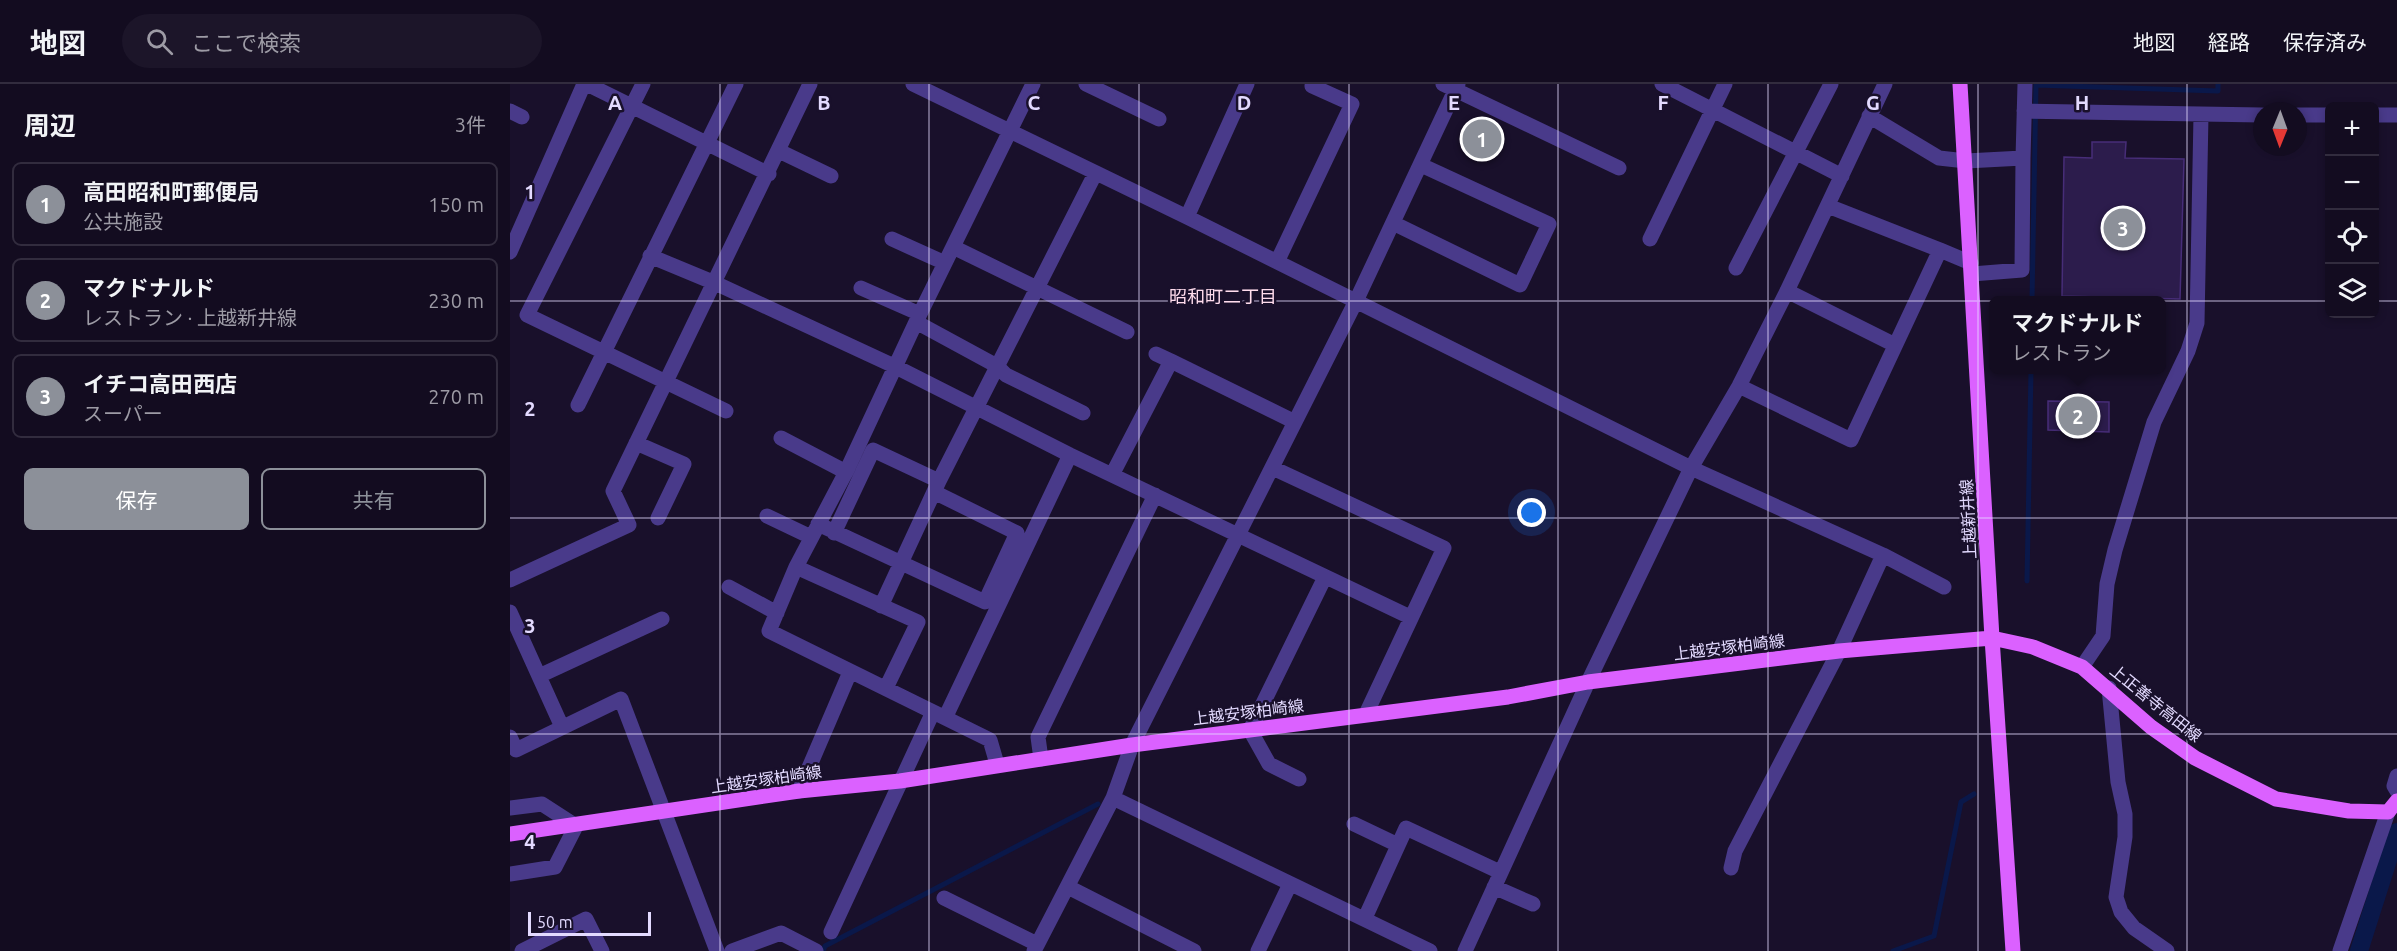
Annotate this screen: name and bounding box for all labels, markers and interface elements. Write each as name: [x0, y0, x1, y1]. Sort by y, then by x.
search box: [122, 14, 542, 68]
icon: search: [143, 25, 176, 58]
text: 地図: [30, 27, 86, 58]
text: ここで検索: [191, 30, 301, 55]
text: 地図: [2133, 30, 2175, 54]
text: 経路: [2208, 30, 2250, 54]
text: 保存済み: [2283, 30, 2367, 54]
text: A: [608, 91, 622, 114]
text: B: [817, 91, 831, 114]
text: C: [1028, 91, 1041, 114]
text: D: [1237, 91, 1251, 114]
text: E: [1448, 91, 1460, 114]
text: F: [1657, 91, 1669, 114]
text: G: [1866, 91, 1880, 114]
text: H: [2075, 91, 2089, 114]
north arrow: [2253, 102, 2307, 156]
map controls: [2325, 102, 2379, 318]
button: +: [2325, 102, 2379, 156]
text: 周辺: [24, 111, 76, 140]
text: 3件: [455, 113, 486, 136]
pin: 1: [1462, 116, 1502, 162]
button: −: [2325, 156, 2379, 210]
text: 高田昭和町郵便局: [83, 179, 259, 204]
text: 1: [524, 180, 536, 203]
text: 1: [40, 193, 51, 216]
text: 150 m: [428, 193, 484, 216]
pin: 3: [2104, 206, 2142, 250]
text: 公共施設: [83, 210, 163, 233]
button: locate: [2325, 210, 2379, 264]
button: layers: [2325, 264, 2379, 318]
text: マクドナルド: [83, 275, 215, 300]
district label: 昭和町二丁目: [1169, 286, 1277, 306]
text: 2: [40, 289, 51, 312]
text: 230 m: [428, 289, 484, 312]
popup: [1989, 296, 2166, 374]
text: レストラン · 上越新井線: [83, 306, 297, 329]
text: マクドナルド: [2011, 310, 2144, 335]
text: レストラン: [2011, 341, 2111, 364]
text: イチコ高田西店: [83, 371, 237, 396]
text: 3: [40, 385, 51, 408]
text: 270 m: [428, 385, 484, 408]
pin: 2: [2058, 394, 2098, 438]
text: 2: [524, 397, 536, 420]
text: スーパー: [83, 402, 163, 425]
button: 保存: [24, 468, 249, 530]
button: 共有: [261, 468, 486, 530]
street label: 上越新井線: [1957, 479, 1979, 559]
your location: [1517, 498, 1546, 527]
text: 3: [524, 614, 536, 637]
street label: 上越安塚柏崎線: [1672, 631, 1786, 663]
street label: 上正善寺高田線: [2107, 661, 2205, 745]
street label: 上越安塚柏崎線: [1191, 696, 1305, 728]
street label: 上越安塚柏崎線: [709, 762, 823, 796]
text: 4: [524, 830, 536, 853]
scale bar: [528, 909, 651, 936]
text: 50 m: [537, 913, 573, 931]

